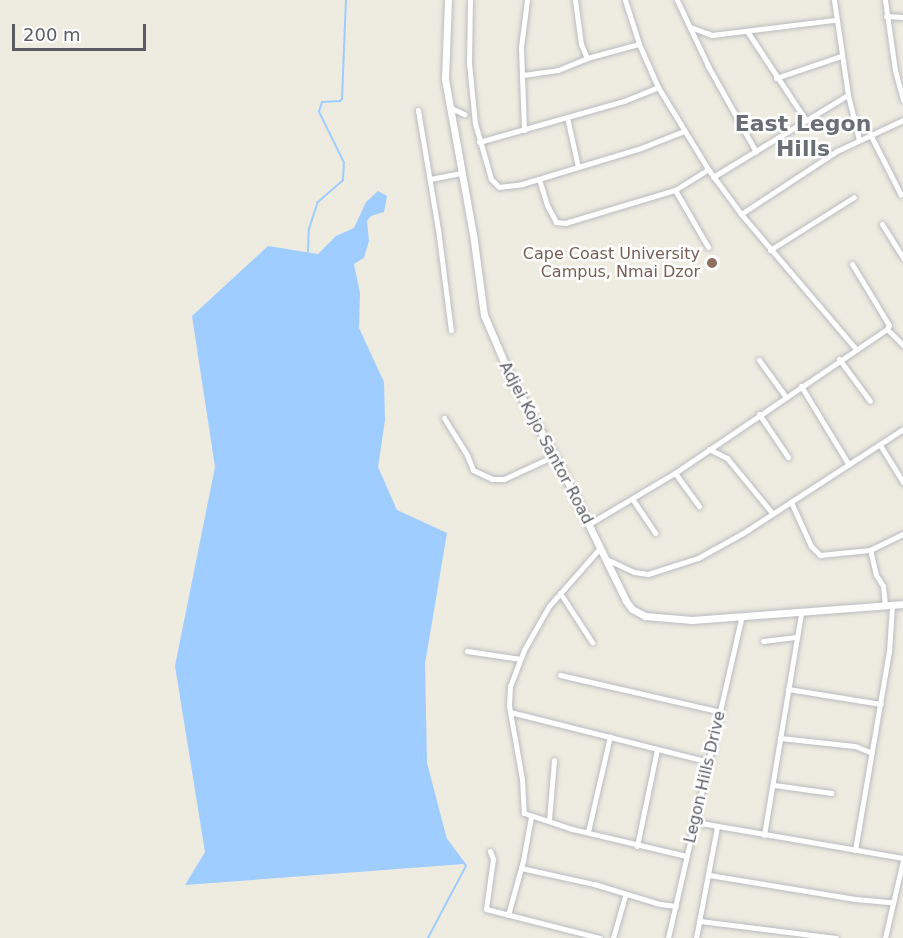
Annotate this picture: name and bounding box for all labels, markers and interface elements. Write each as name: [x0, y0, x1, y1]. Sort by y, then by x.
scale bar: [15, 12, 148, 50]
text: 200 m: [23, 24, 81, 45]
district label: East Legon Hills: [735, 110, 871, 162]
place label: Cape Coast University Campus, Nmai Dzor: [523, 244, 700, 282]
marker: Cape Coast University Campus, Nmai Dzor: [705, 256, 719, 270]
street label: Adjei Kojo Santor Road: [495, 358, 597, 528]
street label: Legon Hills Drive: [680, 709, 730, 845]

